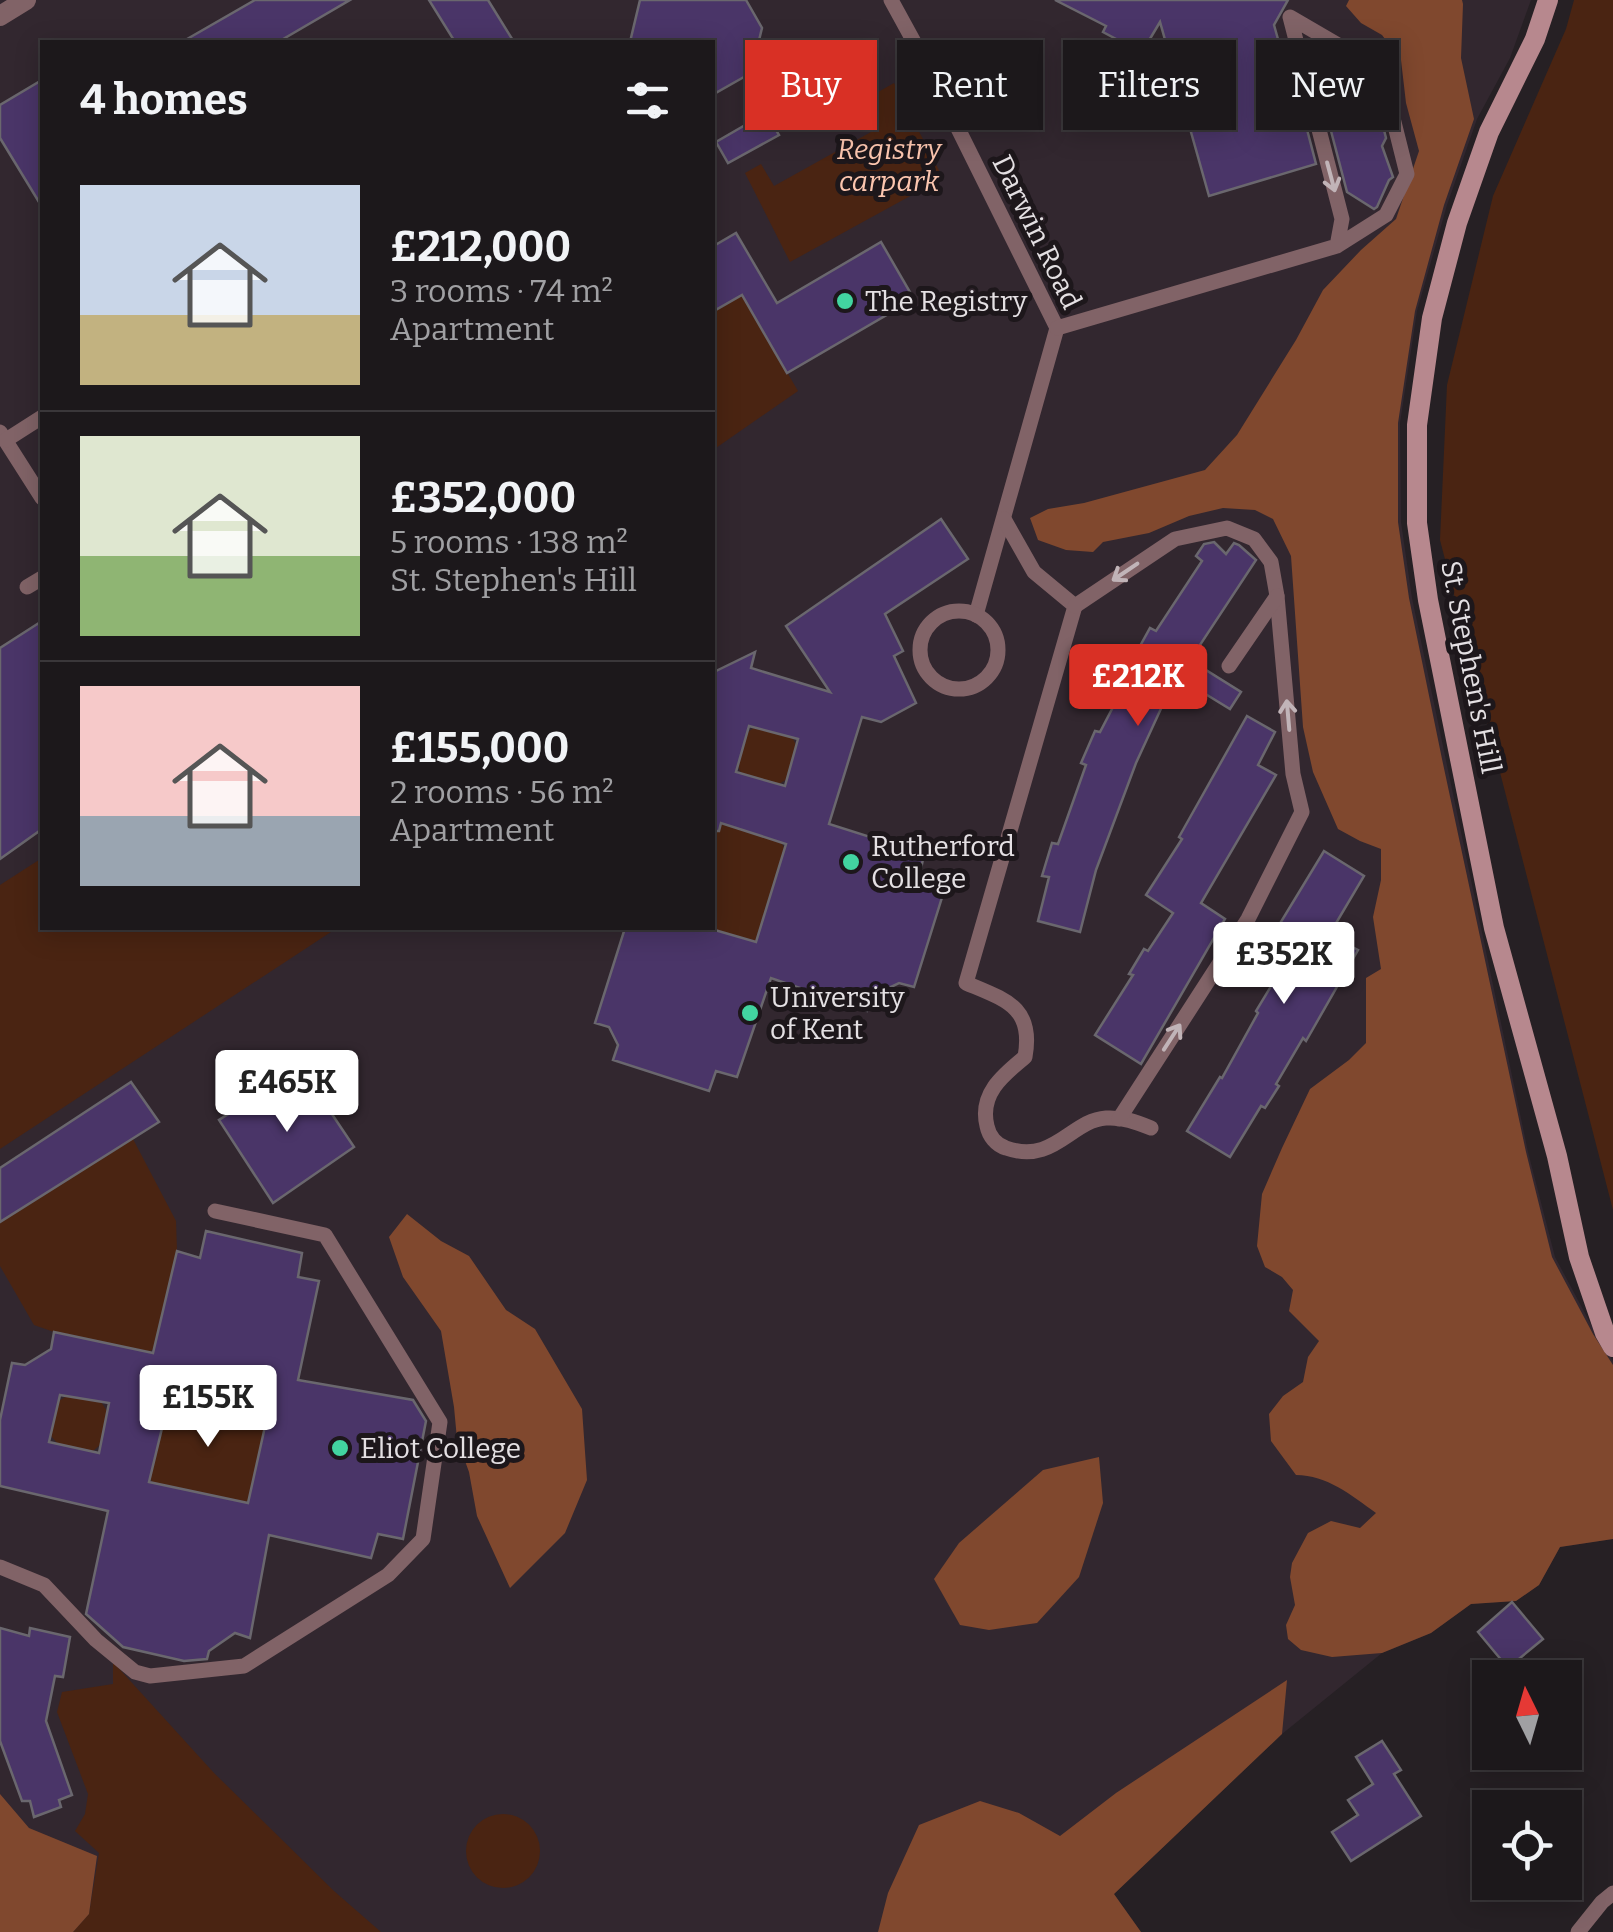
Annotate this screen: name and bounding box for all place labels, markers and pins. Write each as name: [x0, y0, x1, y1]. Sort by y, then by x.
place label: The Registry: [865, 285, 1027, 318]
marker: The Registry: [834, 290, 856, 312]
pin: £212K: [1068, 644, 1208, 729]
place label: Rutherford College: [871, 830, 1015, 895]
marker: Rutherford College: [840, 851, 862, 873]
pin: £352K: [1214, 922, 1354, 1007]
place label: University of Kent: [770, 981, 905, 1046]
marker: University of Kent: [739, 1002, 761, 1024]
pin: £465K: [217, 1050, 357, 1135]
pin: £155K: [138, 1365, 278, 1450]
place label: Eliot College: [360, 1432, 521, 1465]
marker: Eliot College: [329, 1437, 351, 1459]

